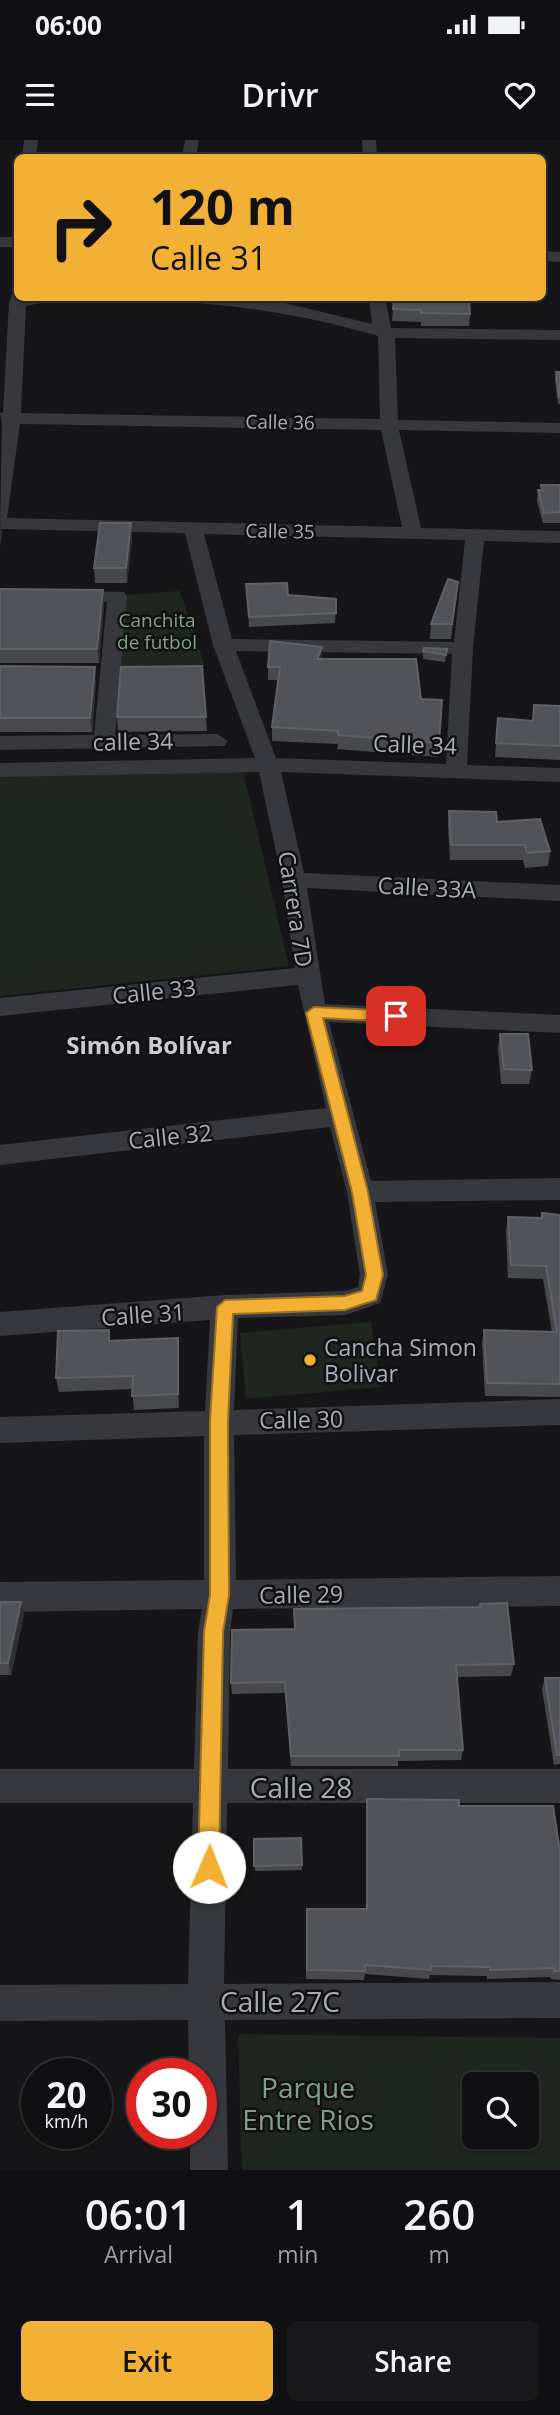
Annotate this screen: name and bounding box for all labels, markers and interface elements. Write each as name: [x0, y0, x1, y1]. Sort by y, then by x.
text: 06:00: [35, 7, 102, 43]
text: Drivr: [241, 73, 319, 116]
icon: menu: [21, 76, 59, 114]
icon: heart: [501, 76, 539, 114]
text: 120 m: [150, 173, 295, 239]
icon: right: [35, 182, 126, 273]
text: Calle 31: [150, 236, 267, 279]
street label: Calle 36: [245, 408, 315, 436]
street label: Calle 35: [245, 517, 315, 545]
park label: Canchita de futbol: [117, 607, 197, 655]
street label: calle 34: [92, 724, 174, 758]
street label: Calle 34: [372, 727, 458, 761]
street label: Carrera 7D: [271, 849, 321, 969]
street label: Calle 33A: [377, 868, 478, 906]
street label: Calle 33: [111, 971, 197, 1011]
pin: [366, 986, 426, 1046]
icon: arrive: [377, 997, 415, 1035]
district label: Simón Bolívar: [66, 1028, 232, 1061]
street label: Calle 32: [127, 1116, 213, 1156]
street label: Calle 31: [100, 1295, 186, 1333]
place label: Cancha Simon Bolivar: [324, 1331, 477, 1389]
marker: Cancha Simon Bolivar: [302, 1352, 318, 1368]
street label: Calle 30: [259, 1402, 343, 1436]
street label: Calle 29: [259, 1577, 343, 1611]
street label: Calle 28: [250, 1768, 352, 1806]
position arrow: [172, 1830, 246, 1904]
street label: Calle 27C: [220, 1982, 340, 2020]
speed limit sign: 30: [126, 2058, 217, 2149]
park label: Parque Entre Rios: [242, 2068, 374, 2138]
text: 20: [46, 2071, 87, 2118]
map controls: [462, 2072, 539, 2149]
button: search: [462, 2072, 539, 2149]
text: km/h: [45, 2109, 88, 2133]
text: 06:01: [85, 2185, 192, 2242]
text: 1: [286, 2185, 310, 2242]
text: 260: [403, 2185, 475, 2242]
text: Arrival: [104, 2238, 173, 2270]
text: min: [277, 2238, 318, 2270]
text: m: [429, 2238, 450, 2270]
button: Exit: [21, 2321, 273, 2401]
button: Share: [287, 2321, 539, 2401]

